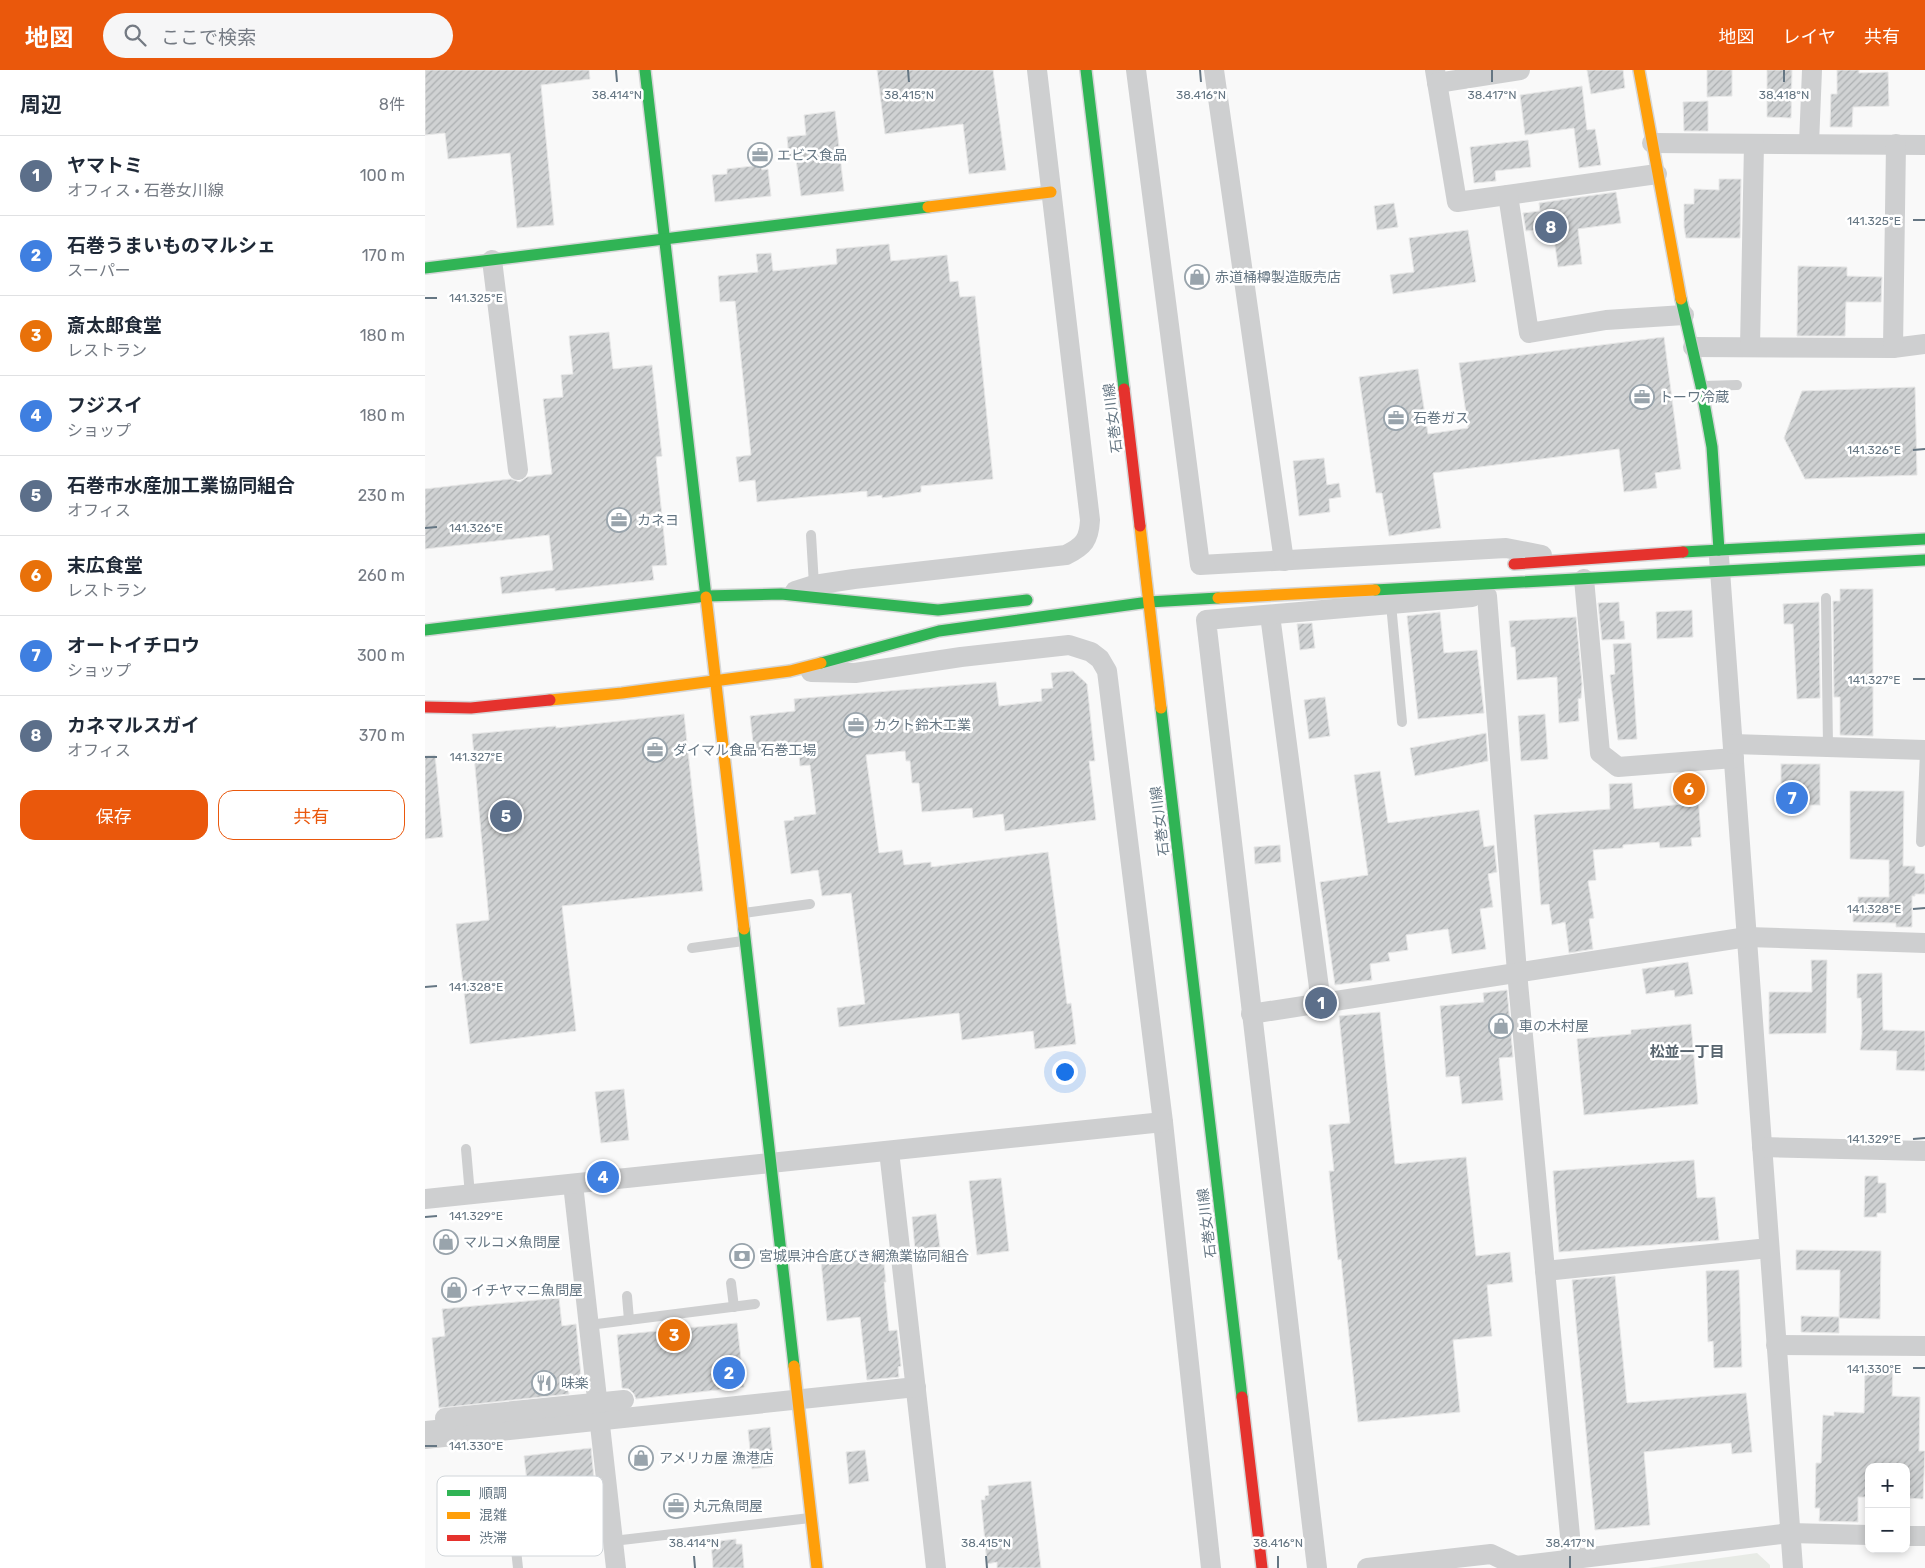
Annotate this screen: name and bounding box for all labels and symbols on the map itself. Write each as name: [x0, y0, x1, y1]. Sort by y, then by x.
text: 38.414°N: [592, 88, 642, 102]
text: 38.415°N: [884, 88, 934, 102]
text: 38.416°N: [1176, 88, 1226, 102]
text: 38.417°N: [1467, 88, 1517, 102]
text: 38.418°N: [1759, 88, 1809, 102]
office icon: エビス食品: [747, 142, 773, 168]
place label: エビス食品: [777, 147, 847, 164]
pin: 8: [1535, 208, 1567, 246]
text: 141.325°E: [1847, 214, 1901, 228]
shop icon: 赤道桶樽製造販売店: [1184, 264, 1210, 290]
place label: 赤道桶樽製造販売店: [1215, 269, 1341, 286]
text: 141.325°E: [449, 291, 503, 305]
street label: 石巻女川線: [1100, 382, 1126, 454]
office icon: トーワ冷蔵: [1629, 384, 1655, 410]
place label: トーワ冷蔵: [1659, 389, 1729, 406]
office icon: 石巻ガス: [1383, 405, 1409, 431]
place label: 石巻ガス: [1413, 410, 1469, 427]
text: 141.326°E: [1847, 443, 1901, 457]
office icon: カネヨ: [606, 507, 632, 533]
place label: カネヨ: [637, 512, 679, 529]
text: 141.326°E: [449, 521, 503, 535]
text: 141.327°E: [1848, 673, 1900, 687]
office icon: カクト鈴木工業: [843, 712, 869, 738]
place label: カクト鈴木工業: [873, 717, 971, 734]
office icon: ダイマル食品 石巻工場: [642, 737, 668, 763]
place label: ダイマル食品 石巻工場: [673, 742, 816, 759]
text: 141.327°E: [450, 750, 502, 764]
pin: 6: [1673, 770, 1705, 808]
pin: 7: [1776, 779, 1808, 817]
street label: 石巻女川線: [1147, 785, 1173, 857]
pin: 5: [490, 797, 522, 835]
text: 141.328°E: [1847, 902, 1901, 916]
text: 141.328°E: [449, 980, 503, 994]
pin: 1: [1305, 984, 1337, 1022]
shop icon: 車の木村屋: [1488, 1013, 1514, 1039]
place label: 車の木村屋: [1519, 1018, 1589, 1035]
district label: 松並一丁目: [1649, 1043, 1725, 1061]
your location: [1052, 1059, 1078, 1085]
text: 141.329°E: [1847, 1132, 1901, 1146]
pin: 4: [587, 1158, 619, 1196]
street label: 石巻女川線: [1194, 1187, 1220, 1259]
text: 141.329°E: [449, 1209, 503, 1223]
shop icon: マルコメ魚問屋: [433, 1229, 459, 1255]
place label: マルコメ魚問屋: [463, 1234, 561, 1251]
bank icon: 宮城県沖合底びき網漁業協同組合: [729, 1243, 755, 1269]
place label: 宮城県沖合底びき網漁業協同組合: [759, 1248, 969, 1265]
shop icon: イチヤマニ魚問屋: [441, 1277, 467, 1303]
place label: イチヤマニ魚問屋: [471, 1282, 583, 1299]
pin: 3: [658, 1316, 690, 1354]
pin: 2: [713, 1354, 745, 1392]
text: 141.330°E: [1847, 1362, 1901, 1376]
restaurant icon: 味楽: [531, 1370, 557, 1396]
place label: 味楽: [561, 1375, 589, 1392]
text: 141.330°E: [449, 1439, 503, 1453]
shop icon: アメリカ屋 漁港店: [628, 1445, 654, 1471]
place label: アメリカ屋 漁港店: [659, 1450, 774, 1467]
legend: [437, 1476, 603, 1556]
text: 順調: [479, 1485, 507, 1502]
office icon: 丸元魚問屋: [663, 1493, 689, 1519]
place label: 丸元魚問屋: [693, 1498, 763, 1515]
text: 混雑: [479, 1507, 507, 1524]
text: 渋滞: [479, 1530, 507, 1547]
text: 38.414°N: [669, 1536, 719, 1550]
text: 38.415°N: [961, 1536, 1011, 1550]
text: 38.416°N: [1253, 1536, 1303, 1550]
text: 38.417°N: [1545, 1536, 1595, 1550]

